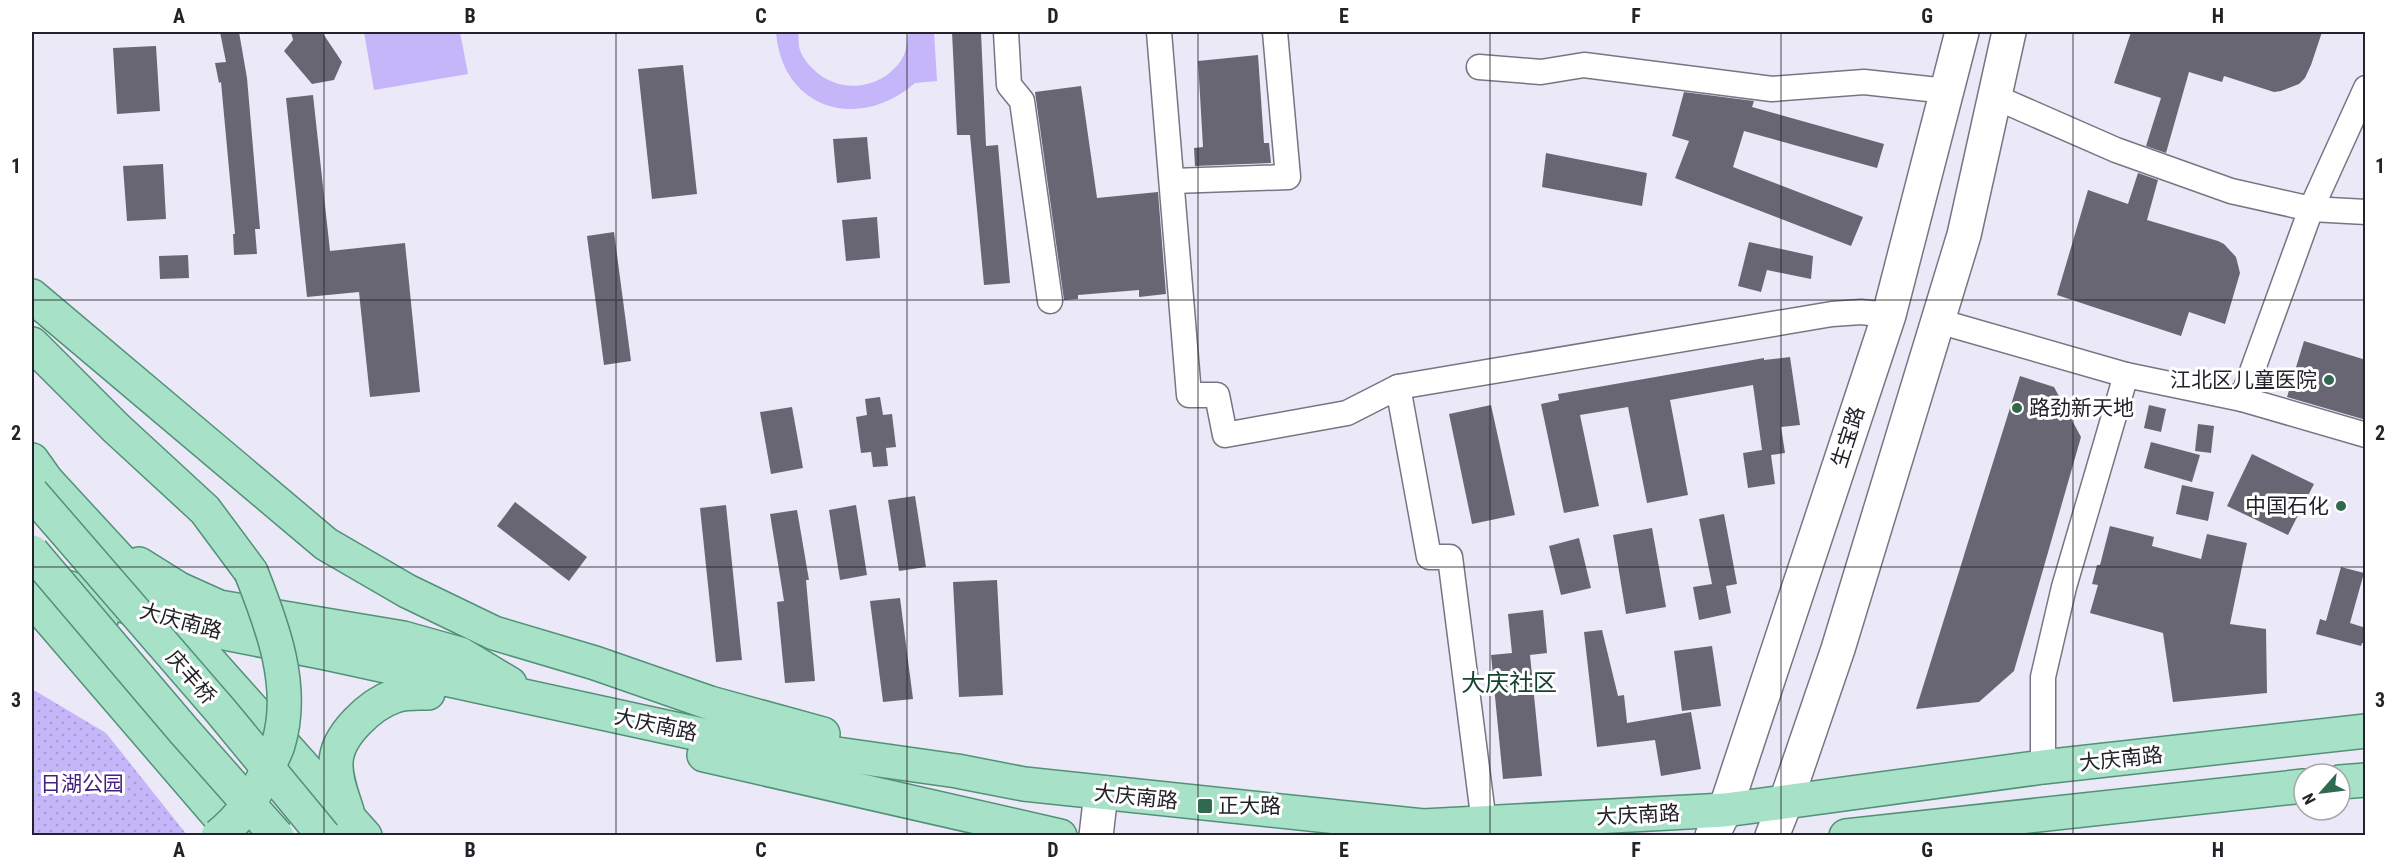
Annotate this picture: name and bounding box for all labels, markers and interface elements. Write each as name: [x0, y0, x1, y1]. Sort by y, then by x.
text: A: [173, 4, 185, 28]
text: B: [464, 4, 476, 28]
text: C: [755, 4, 767, 28]
text: D: [1047, 4, 1059, 28]
text: E: [1339, 4, 1349, 28]
text: F: [1631, 4, 1641, 28]
text: G: [1921, 4, 1933, 28]
text: H: [2212, 4, 2224, 28]
text: 1: [11, 154, 21, 178]
text: 1: [2375, 154, 2385, 178]
place label: 江北区儿童医院: [2170, 368, 2317, 392]
marker: 江北区儿童医院: [2322, 373, 2336, 387]
place label: 路劲新天地: [2029, 396, 2134, 420]
marker: 路劲新天地: [2010, 401, 2024, 415]
street label: 生宝路: [1827, 403, 1869, 471]
text: 2: [11, 421, 21, 445]
text: 2: [2375, 421, 2385, 445]
place label: 中国石化: [2245, 494, 2329, 518]
marker: 中国石化: [2334, 499, 2348, 513]
street label: 大庆南路: [137, 599, 225, 643]
street label: 庆丰桥: [161, 645, 221, 709]
district label: 大庆社区: [1461, 669, 1557, 697]
text: 3: [11, 688, 21, 712]
text: 3: [2375, 688, 2385, 712]
street label: 大庆南路: [612, 705, 700, 745]
street label: 大庆南路: [2078, 743, 2164, 775]
north arrow: [2292, 762, 2352, 822]
park label: 日湖公园: [40, 772, 124, 796]
street label: 大庆南路: [1093, 781, 1179, 813]
text: N: [2299, 790, 2320, 808]
place label: 正大路: [1218, 794, 1281, 818]
marker: 正大路: [1196, 797, 1214, 815]
street label: 大庆南路: [1595, 801, 1681, 829]
text: A: [173, 838, 185, 862]
text: B: [464, 838, 476, 862]
text: C: [755, 838, 767, 862]
text: D: [1047, 838, 1059, 862]
text: E: [1339, 838, 1349, 862]
text: F: [1631, 838, 1641, 862]
text: G: [1921, 838, 1933, 862]
text: H: [2212, 838, 2224, 862]

